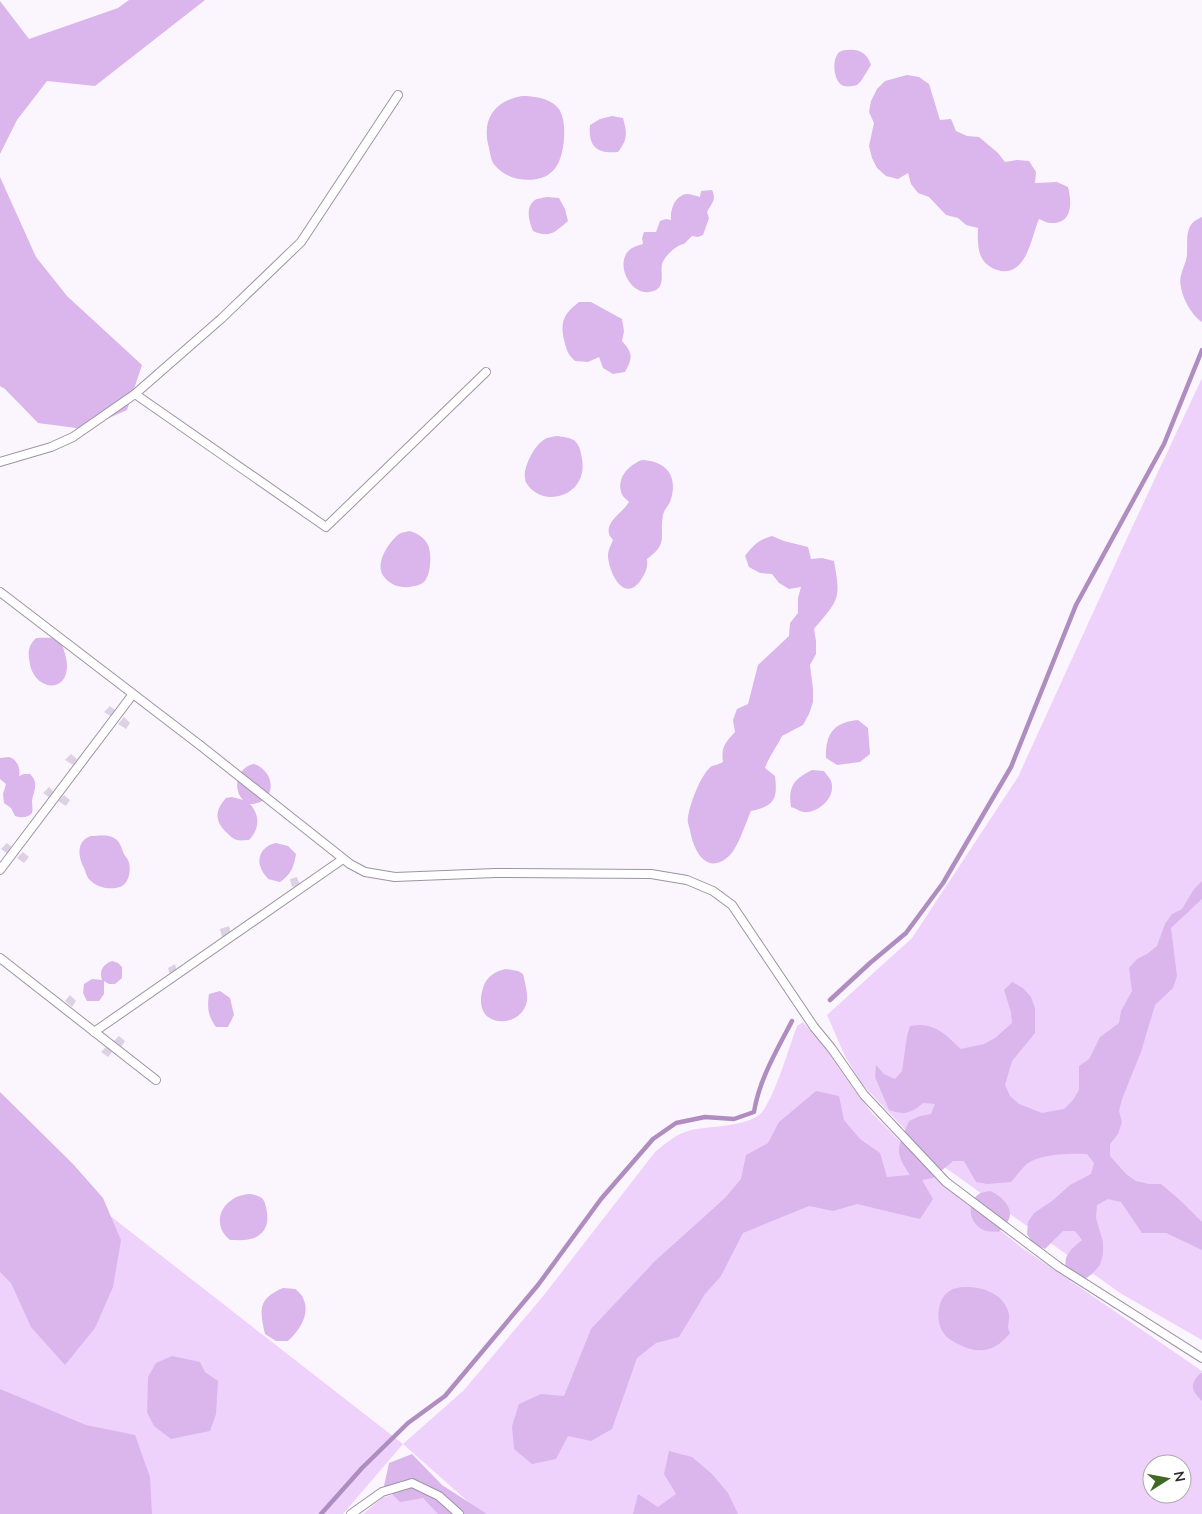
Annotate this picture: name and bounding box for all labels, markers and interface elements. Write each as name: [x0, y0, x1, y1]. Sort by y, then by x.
north arrow: [1142, 1454, 1192, 1504]
text: N: [1170, 1470, 1190, 1483]

